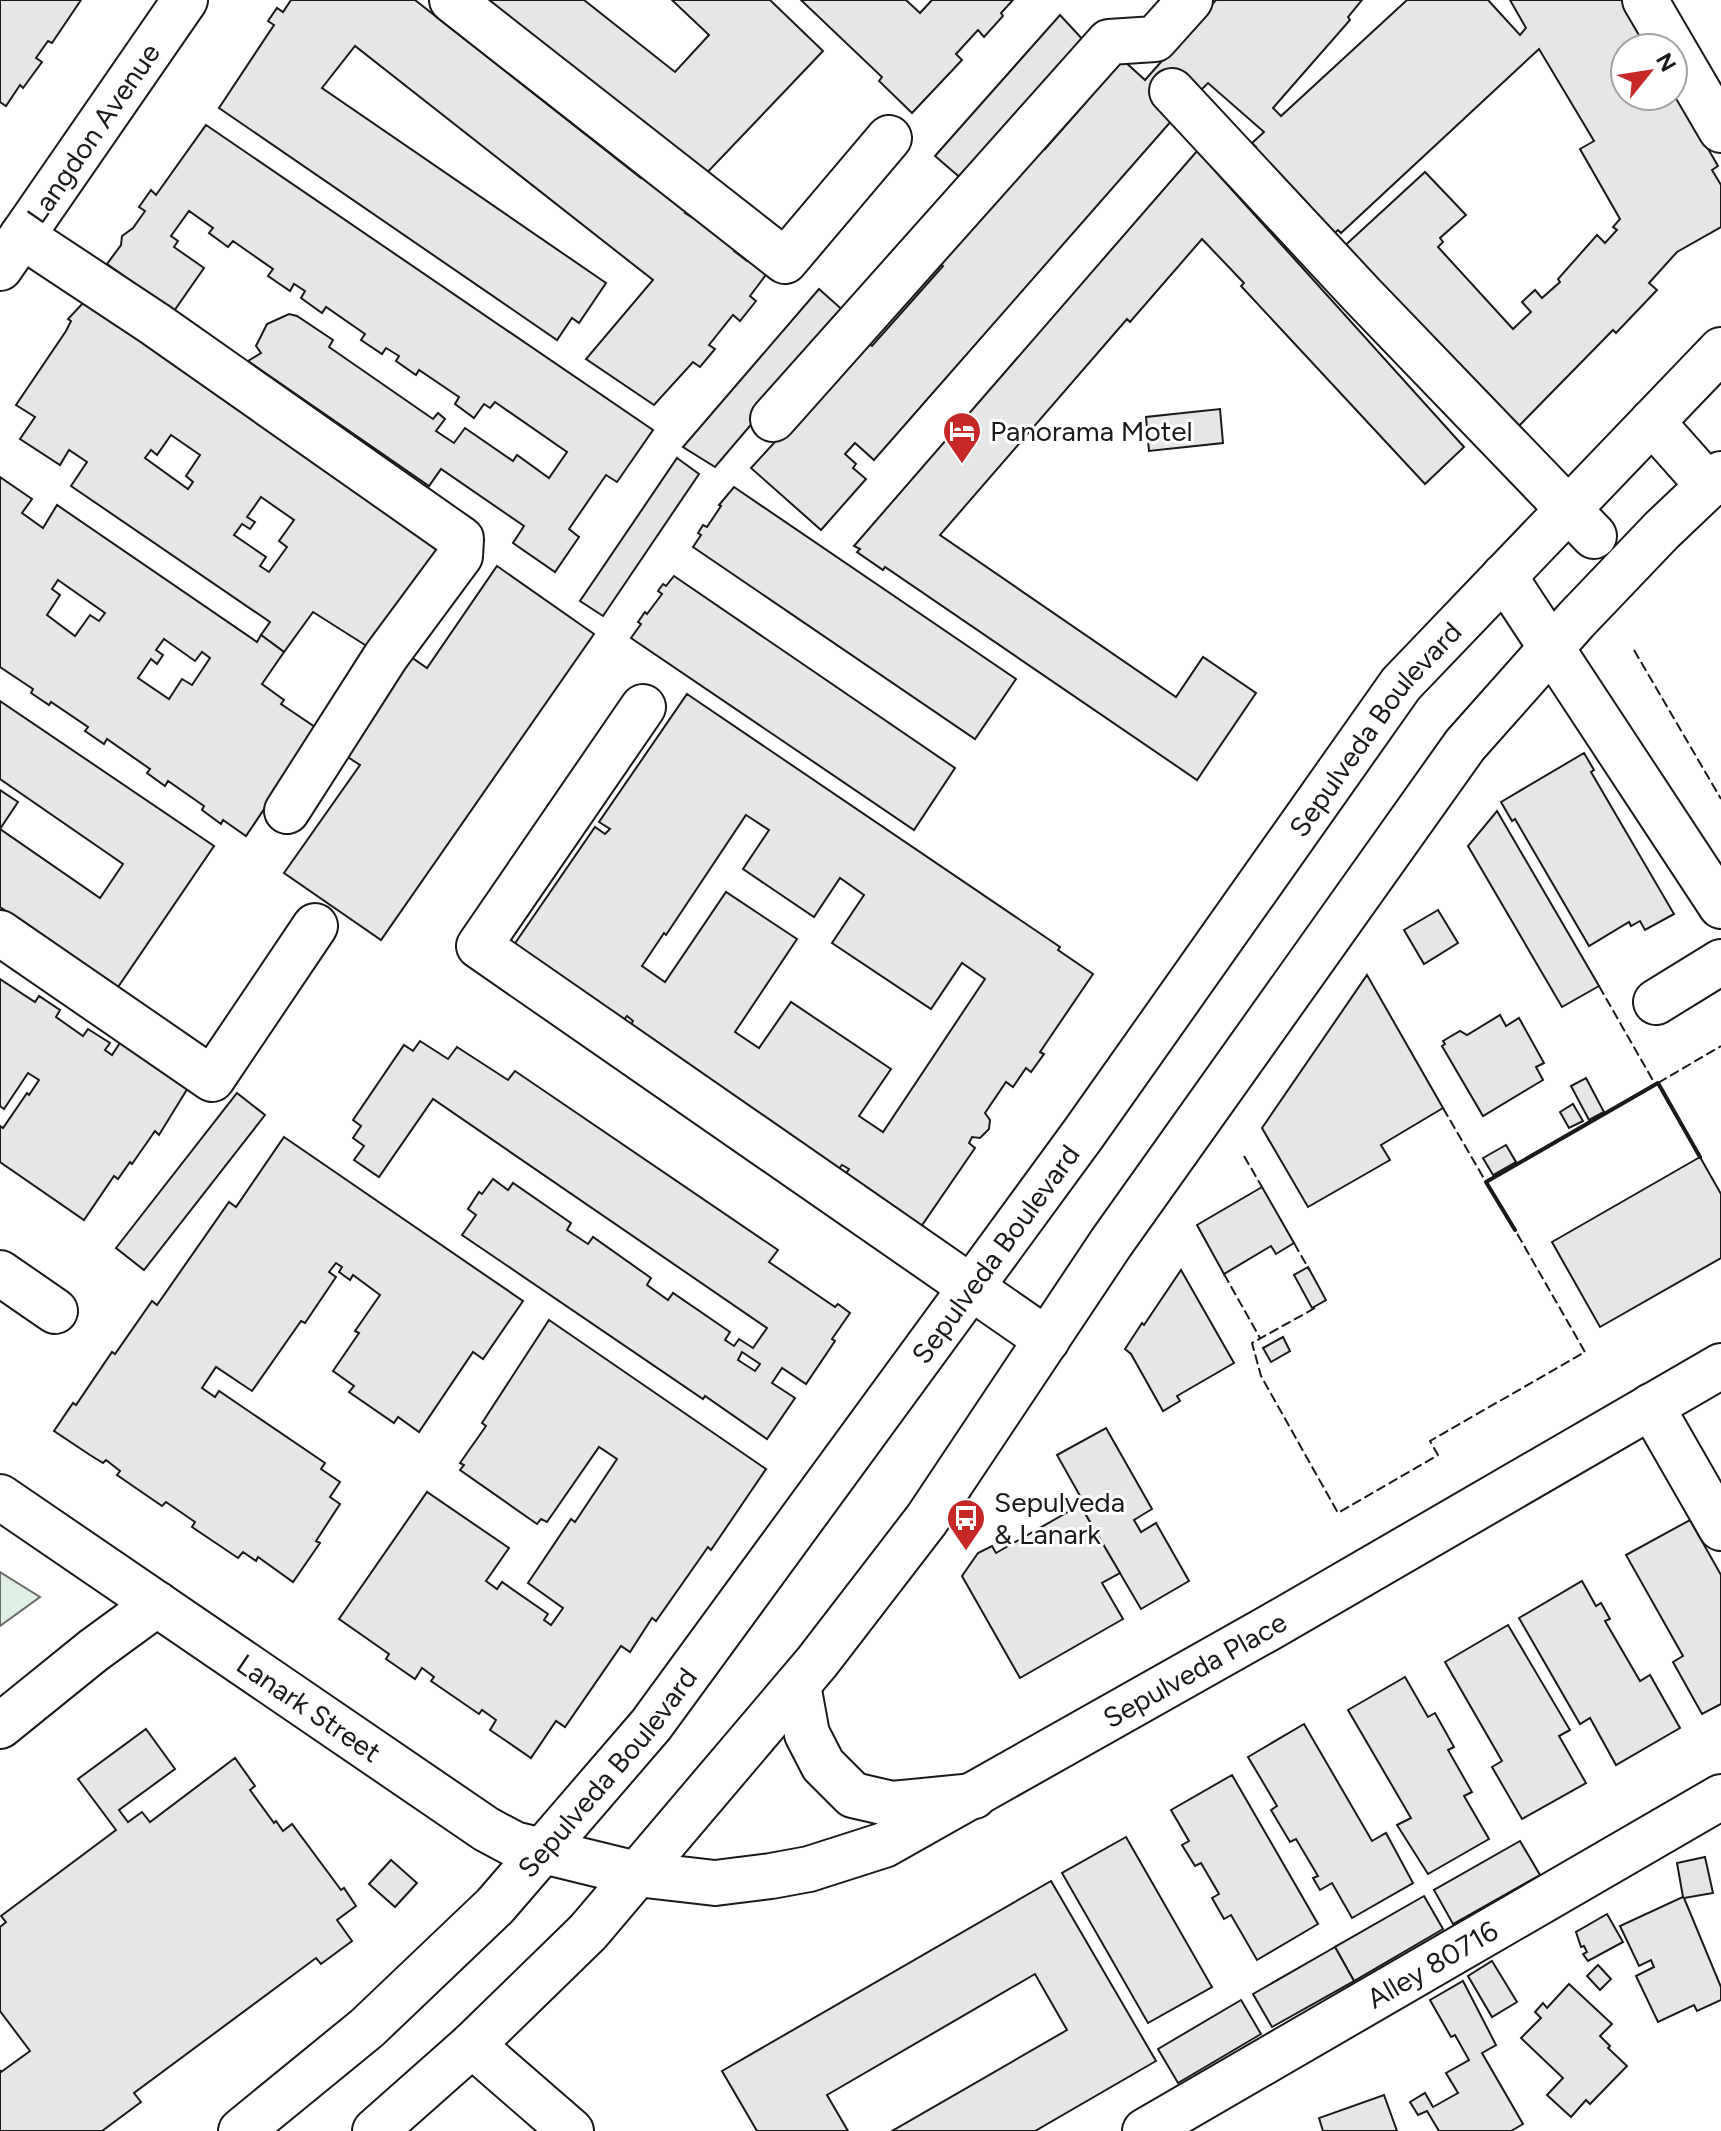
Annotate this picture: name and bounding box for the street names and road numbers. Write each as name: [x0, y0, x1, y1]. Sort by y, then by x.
street label: Langdon Avenue: [19, 37, 167, 229]
street label: Sepulveda Boulevard: [1282, 615, 1468, 843]
street label: Sepulveda Boulevard: [904, 1138, 1087, 1370]
street label: Sepulveda Place: [1097, 1605, 1293, 1735]
street label: Lanark Street: [230, 1647, 387, 1769]
street label: Sepulveda Boulevard: [510, 1661, 704, 1884]
street label: Alley 80716: [1361, 1913, 1504, 2016]

